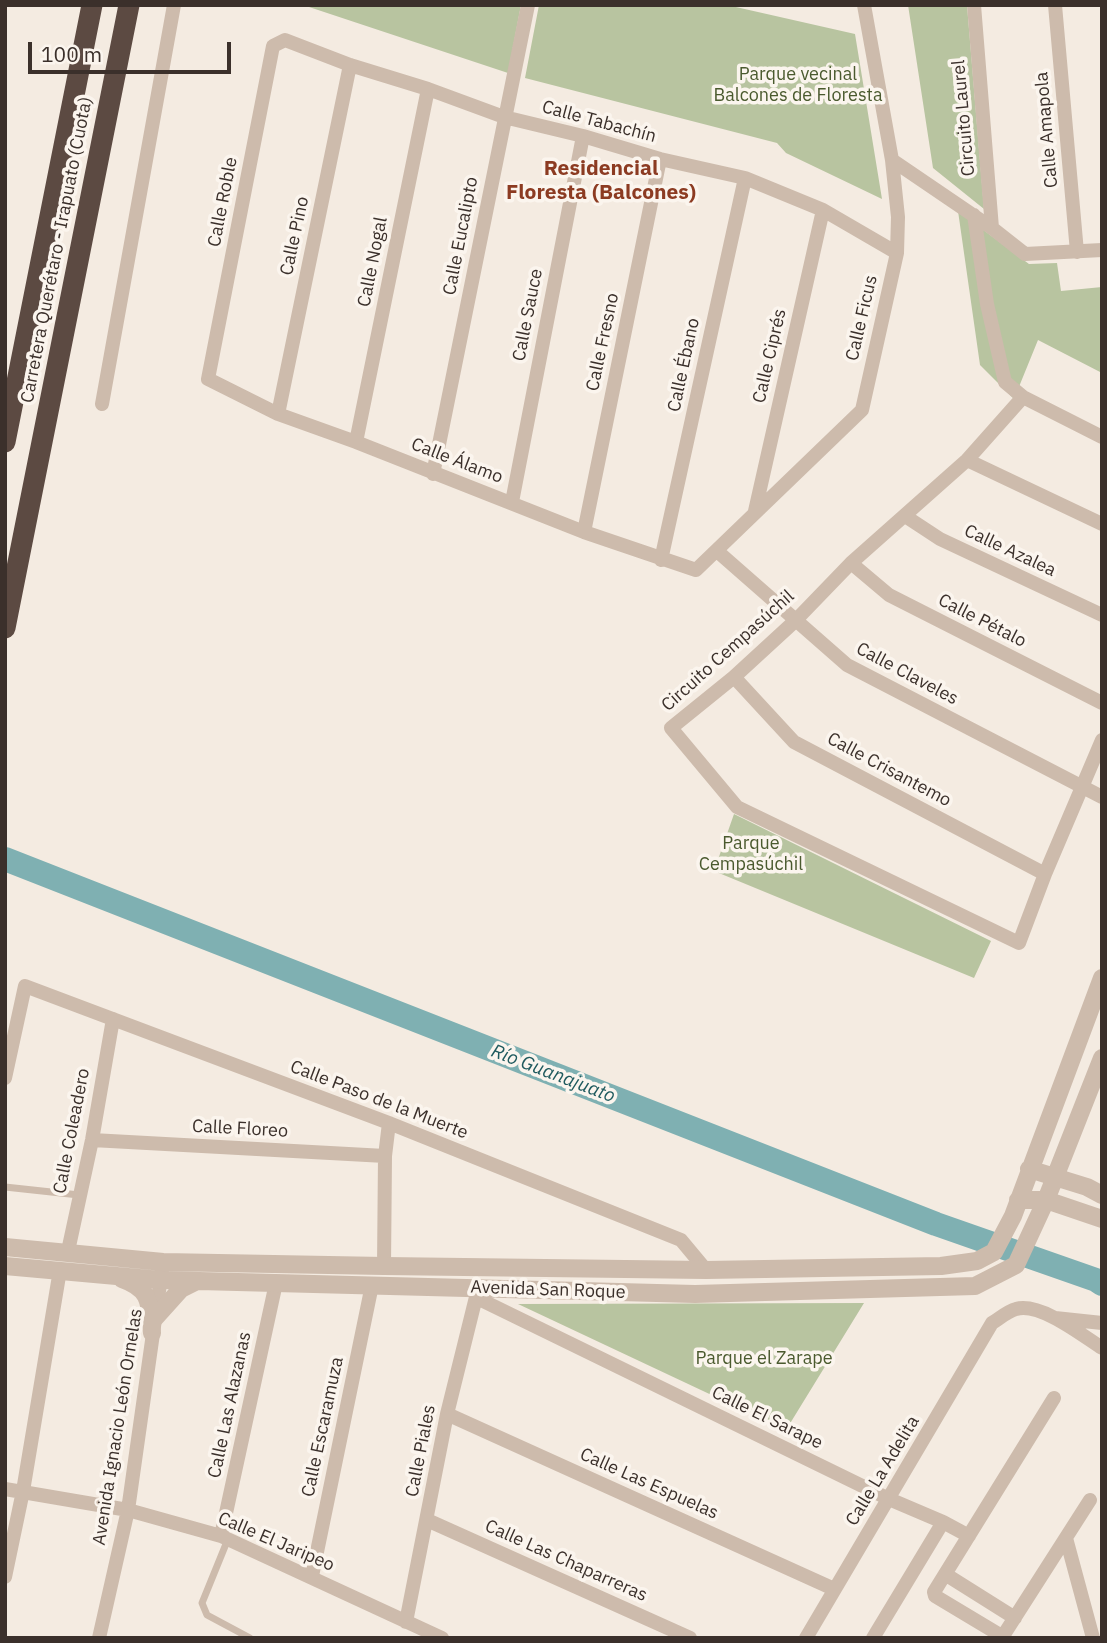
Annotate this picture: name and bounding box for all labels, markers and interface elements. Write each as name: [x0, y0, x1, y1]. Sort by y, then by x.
scale bar: [32, 28, 234, 72]
text: 100 m: [41, 40, 102, 68]
street label: Circuito Laurel: [948, 59, 980, 177]
park label: Parque vecinal Balcones de Floresta: [714, 64, 882, 106]
street label: Calle Amapola: [1031, 71, 1063, 189]
street label: Carretera Querétaro - Irapuato (Cuota): [17, 95, 97, 405]
street label: Calle Tabachín: [540, 96, 658, 148]
street label: Calle Roble: [204, 155, 242, 249]
district label: Residencial Floresta (Balcones): [506, 156, 696, 206]
street label: Calle Eucalipto: [439, 175, 483, 297]
street label: Calle Pino: [276, 194, 314, 278]
street label: Calle Nogal: [354, 215, 392, 309]
street label: Calle Sauce: [508, 267, 548, 363]
street label: Calle Ficus: [842, 273, 882, 363]
street label: Calle Fresno: [582, 291, 624, 393]
street label: Calle Ciprés: [749, 307, 791, 405]
street label: Calle Ébano: [664, 316, 704, 414]
street label: Calle Álamo: [408, 434, 506, 488]
street label: Calle Azalea: [961, 520, 1059, 582]
street label: Circuito Cempasúchil: [657, 586, 799, 716]
street label: Calle Pétalo: [934, 590, 1030, 652]
street label: Calle Claveles: [852, 638, 962, 710]
street label: Calle Crisantemo: [823, 728, 955, 812]
park label: Parque Cempasúchil: [699, 833, 803, 876]
water label: Río Guanajuato: [488, 1040, 618, 1108]
street label: Calle Paso de la Muerte: [287, 1056, 471, 1144]
street label: Calle Coleadero: [49, 1067, 95, 1195]
street label: Calle Floreo: [191, 1116, 289, 1142]
street label: Avenida San Roque: [470, 1276, 626, 1304]
street label: Avenida Ignacio León Ornelas: [89, 1307, 147, 1547]
street label: Calle Las Alazanas: [204, 1330, 256, 1480]
park label: Parque el Zarape: [695, 1348, 833, 1370]
street label: Calle Escaramuza: [298, 1355, 348, 1499]
street label: Calle El Sarape: [708, 1382, 826, 1454]
street label: Calle Piales: [402, 1403, 440, 1499]
street label: Calle La Adelita: [842, 1412, 924, 1530]
street label: Calle Las Espuelas: [576, 1444, 722, 1524]
street label: Calle El Jaripeo: [214, 1508, 338, 1576]
street label: Calle Las Chaparreras: [482, 1515, 650, 1607]

